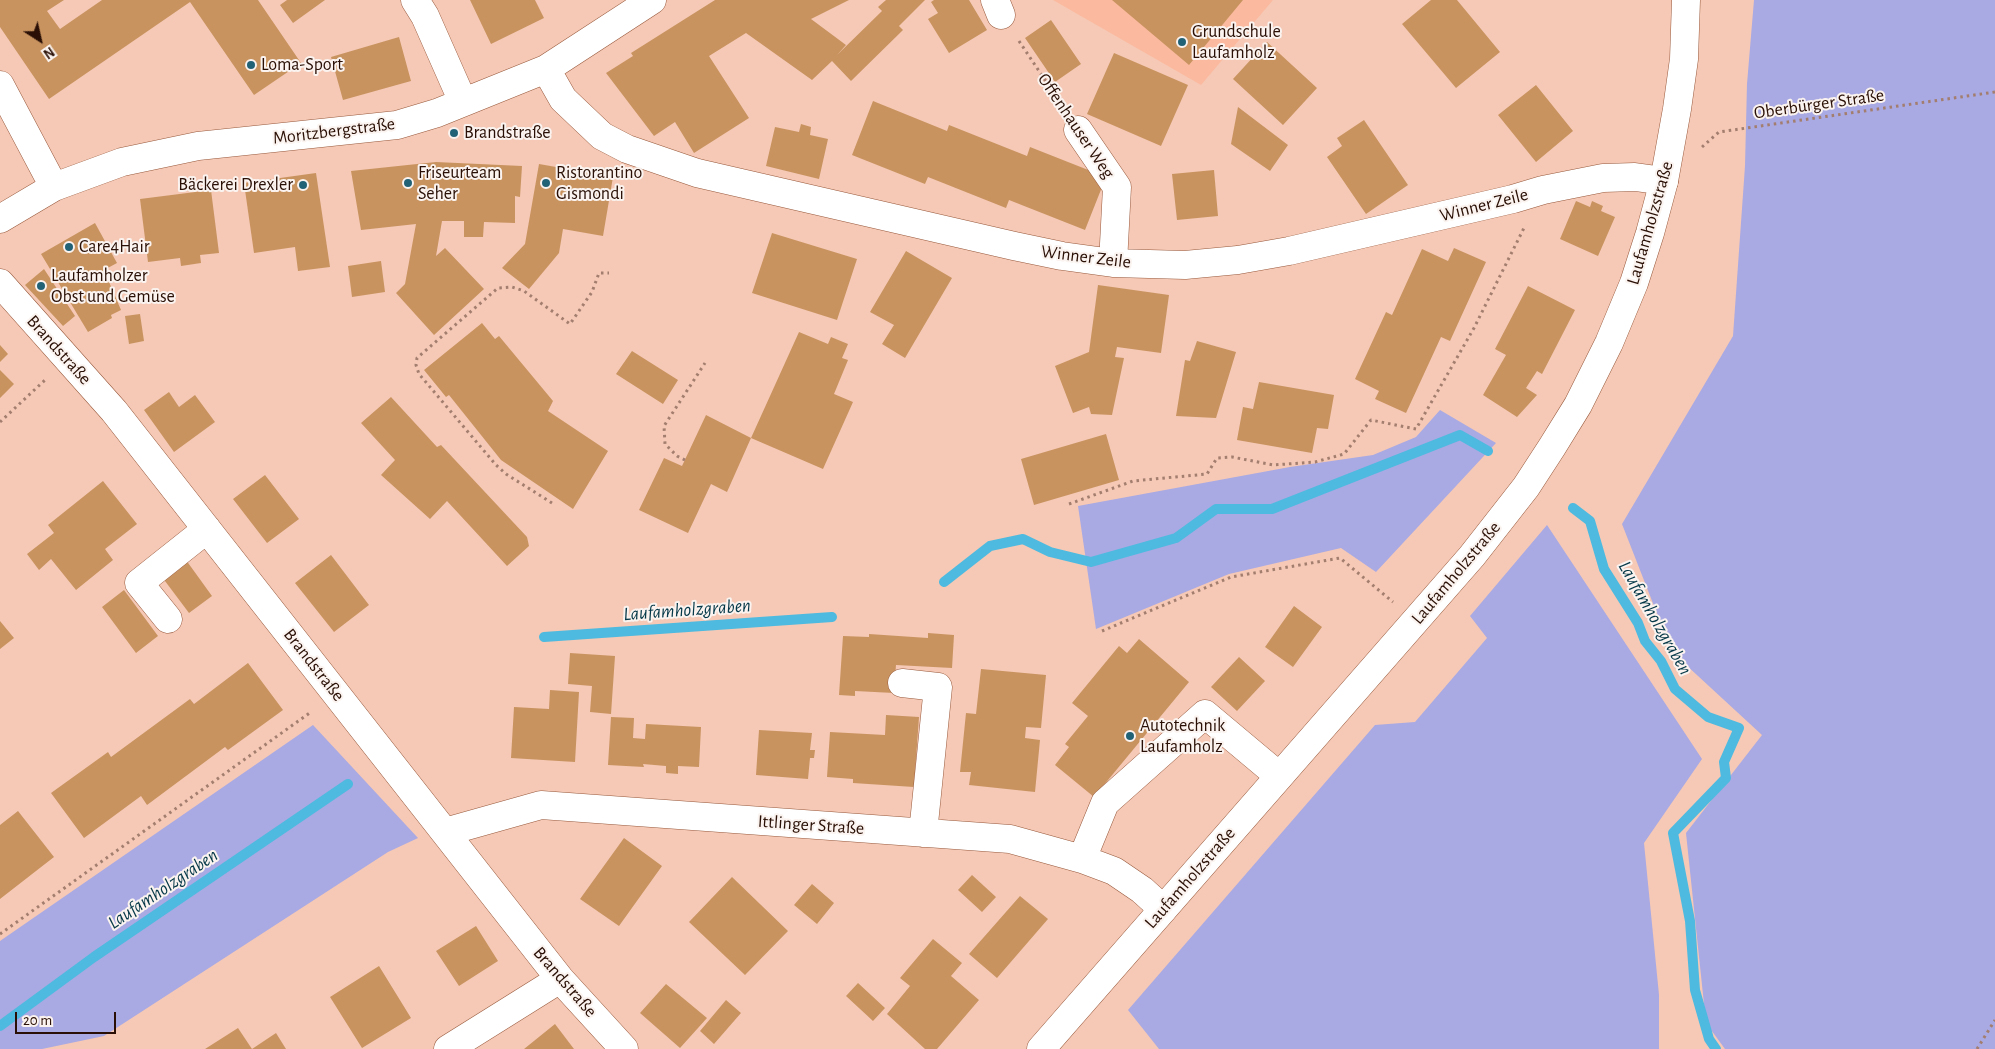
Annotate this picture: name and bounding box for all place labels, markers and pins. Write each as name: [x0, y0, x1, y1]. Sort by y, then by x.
place label: Grundschule Laufamholz: [1192, 21, 1281, 64]
marker: Grundschule Laufamholz: [1176, 36, 1188, 48]
place label: Loma-Sport: [261, 54, 343, 76]
marker: Loma-Sport: [245, 59, 257, 71]
place label: Brandstraße: [464, 122, 550, 144]
marker: Brandstraße: [448, 127, 460, 139]
place label: Friseurteam Seher: [418, 162, 501, 204]
place label: Ristorantino Gismondi: [556, 162, 642, 204]
place label: Bäckerei Drexler: [178, 174, 293, 196]
marker: Friseurteam Seher: [402, 177, 414, 189]
marker: Ristorantino Gismondi: [540, 177, 552, 189]
marker: Bäckerei Drexler: [297, 179, 309, 191]
place label: Care4Hair: [79, 236, 150, 258]
marker: Care4Hair: [63, 241, 75, 253]
place label: Laufamholzer Obst und Gemüse: [51, 265, 175, 308]
marker: Laufamholzer Obst und Gemüse: [35, 280, 47, 292]
place label: Autotechnik Laufamholz: [1140, 715, 1225, 758]
marker: Autotechnik Laufamholz: [1124, 730, 1136, 742]

